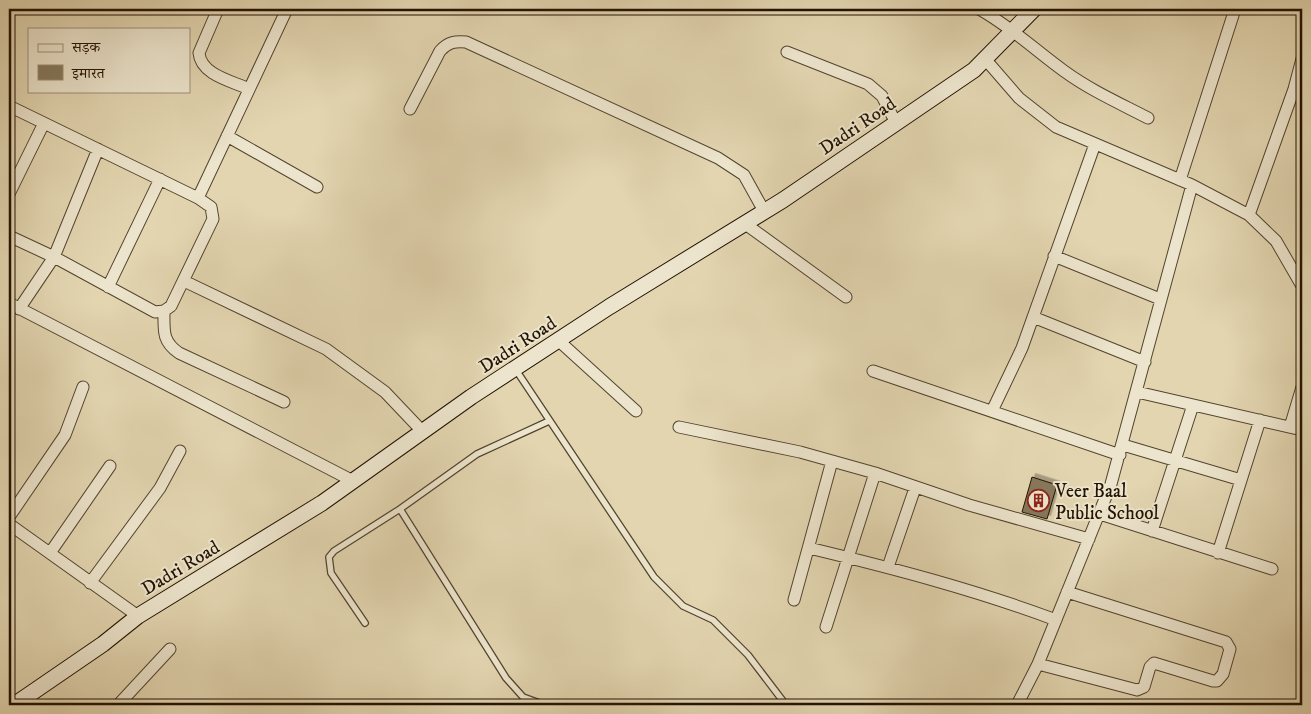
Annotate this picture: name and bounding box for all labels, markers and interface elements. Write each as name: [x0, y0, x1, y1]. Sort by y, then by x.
legend: [28, 28, 190, 92]
text: सड़क: [71, 38, 101, 57]
text: इमारत: [71, 64, 106, 83]
street label: Dadri Road: [815, 92, 901, 160]
street label: Dadri Road: [475, 312, 561, 379]
place label: Veer Baal Public School: [1054, 480, 1159, 525]
building icon: Veer Baal Public School: [1027, 489, 1051, 513]
street label: Dadri Road: [138, 536, 224, 601]

